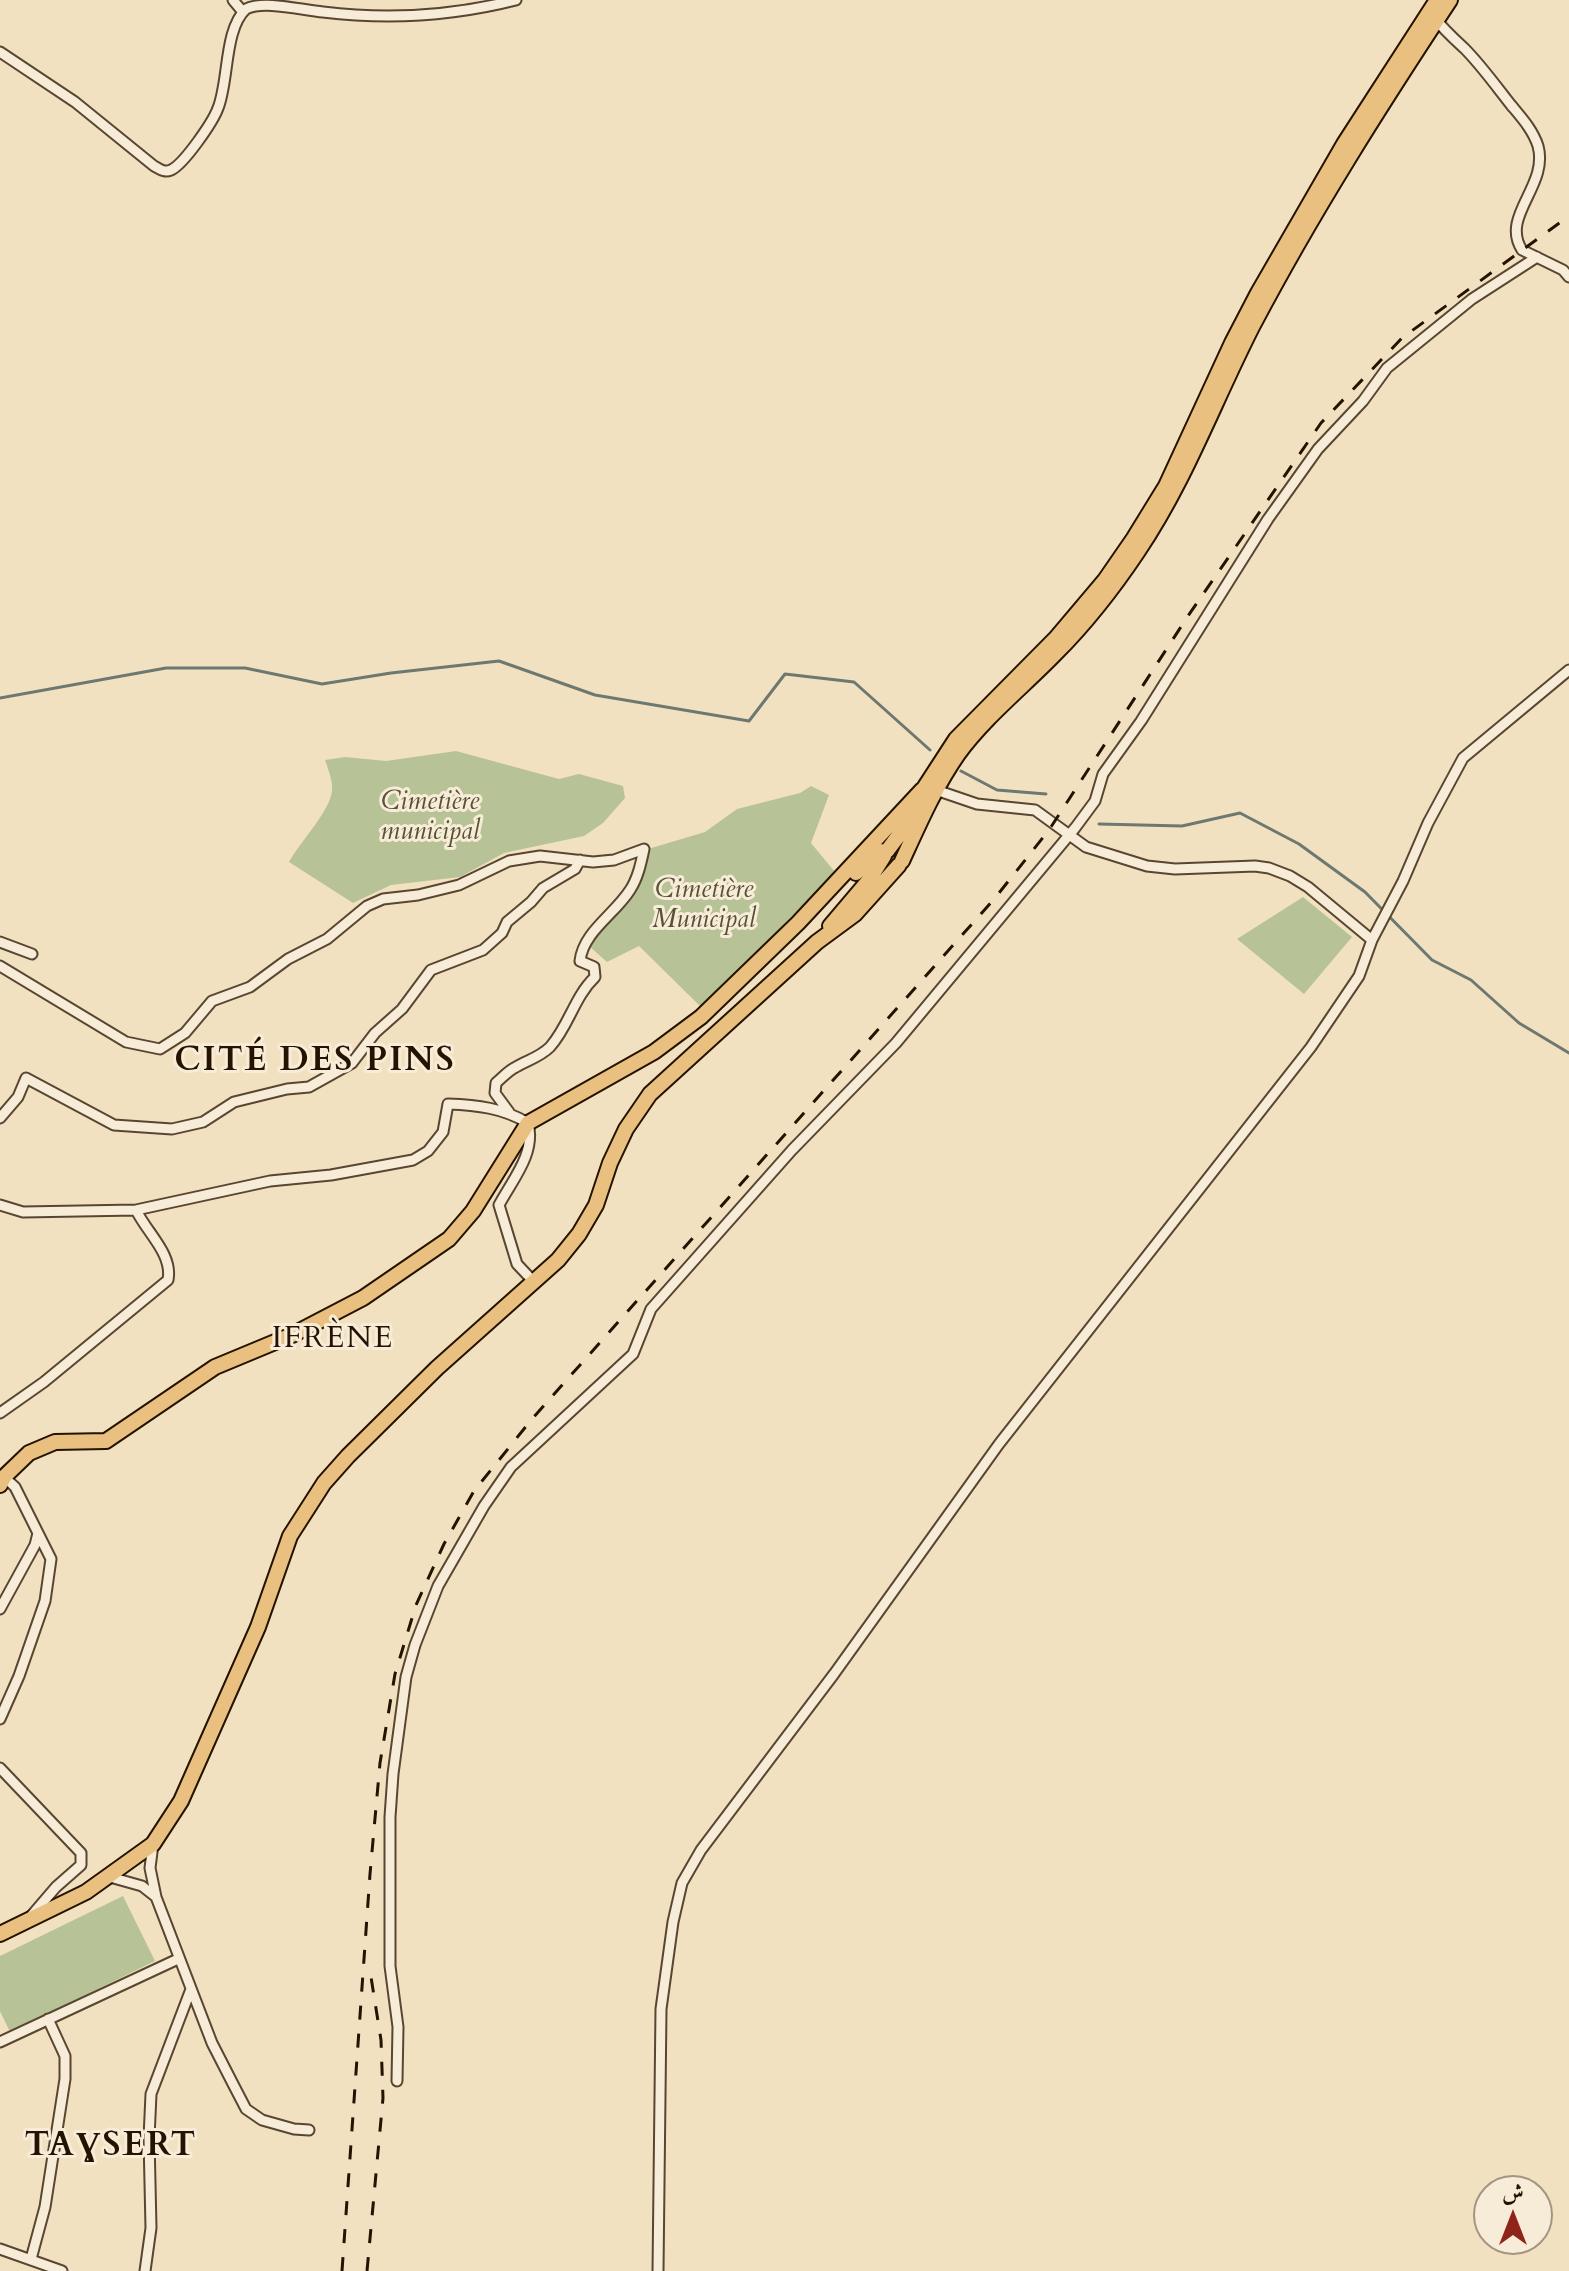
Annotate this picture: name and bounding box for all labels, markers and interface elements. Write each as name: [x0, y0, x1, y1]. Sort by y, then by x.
park label: Cimetière municipal: [380, 787, 480, 848]
park label: Cimetière Municipal: [652, 875, 756, 936]
district label: CITÉ DES PINS: [174, 1042, 456, 1082]
district label: IFRÈNE: [272, 1322, 394, 1358]
district label: TAƔSERT: [25, 2127, 197, 2167]
north arrow: [1473, 2175, 1553, 2255]
text: ش: [1502, 2178, 1524, 2208]

